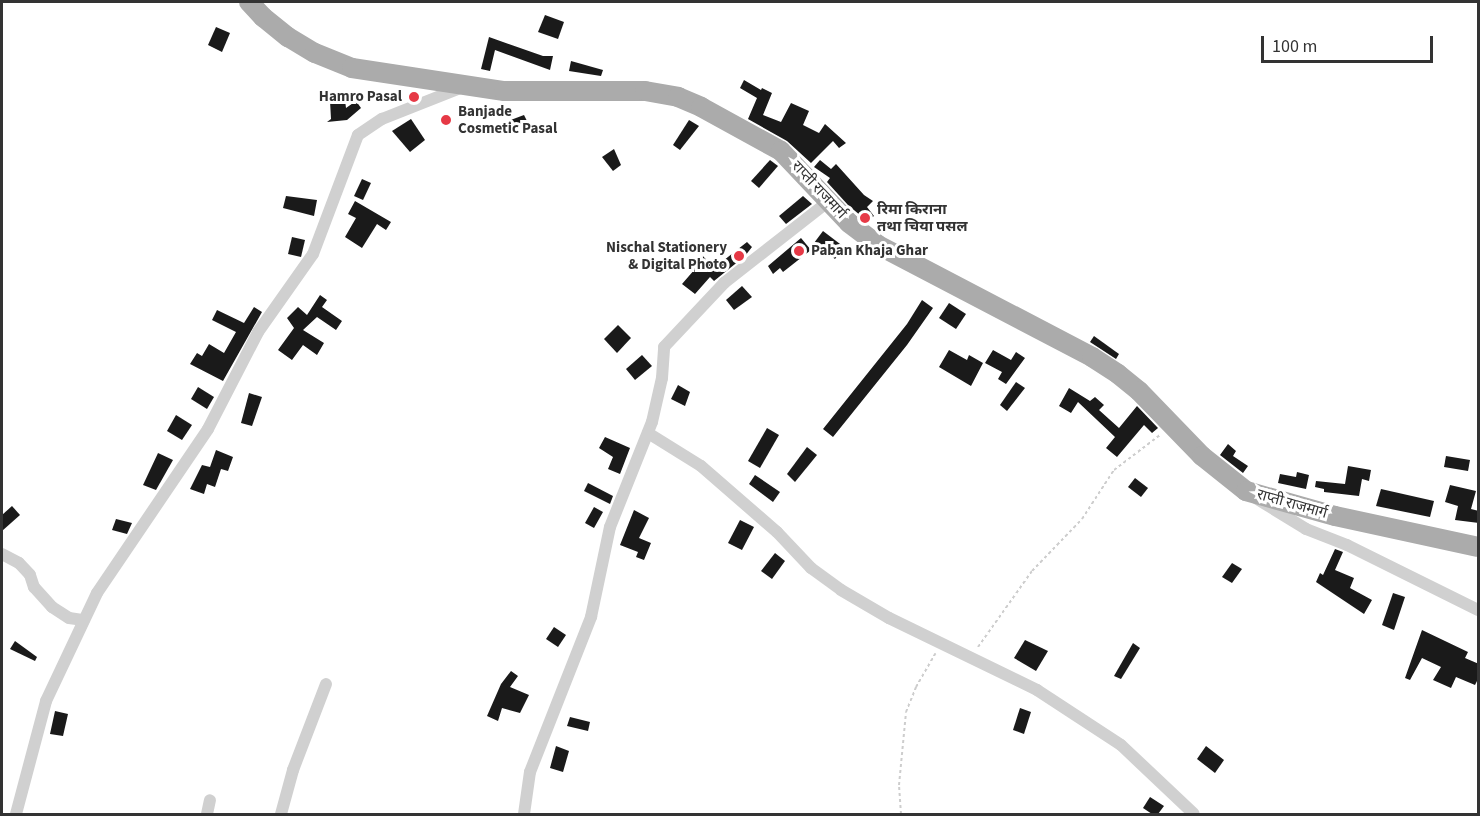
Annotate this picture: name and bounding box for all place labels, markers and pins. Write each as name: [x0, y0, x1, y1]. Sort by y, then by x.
place label: Hamro Pasal: [319, 88, 402, 106]
marker: Hamro Pasal: [407, 90, 421, 104]
place label: Banjade Cosmetic Pasal: [458, 102, 557, 137]
marker: Banjade Cosmetic Pasal: [439, 113, 453, 127]
place label: रिमा किराना तथा चिया पसल: [877, 200, 967, 235]
marker: रिमा किराना तथा चिया पसल: [858, 211, 872, 225]
place label: Nischal Stationery & Digital Photo: [606, 238, 727, 273]
place label: Paban Khaja Ghar: [811, 242, 928, 260]
marker: Paban Khaja Ghar: [792, 244, 806, 258]
marker: Nischal Stationery & Digital Photo: [732, 249, 746, 263]

